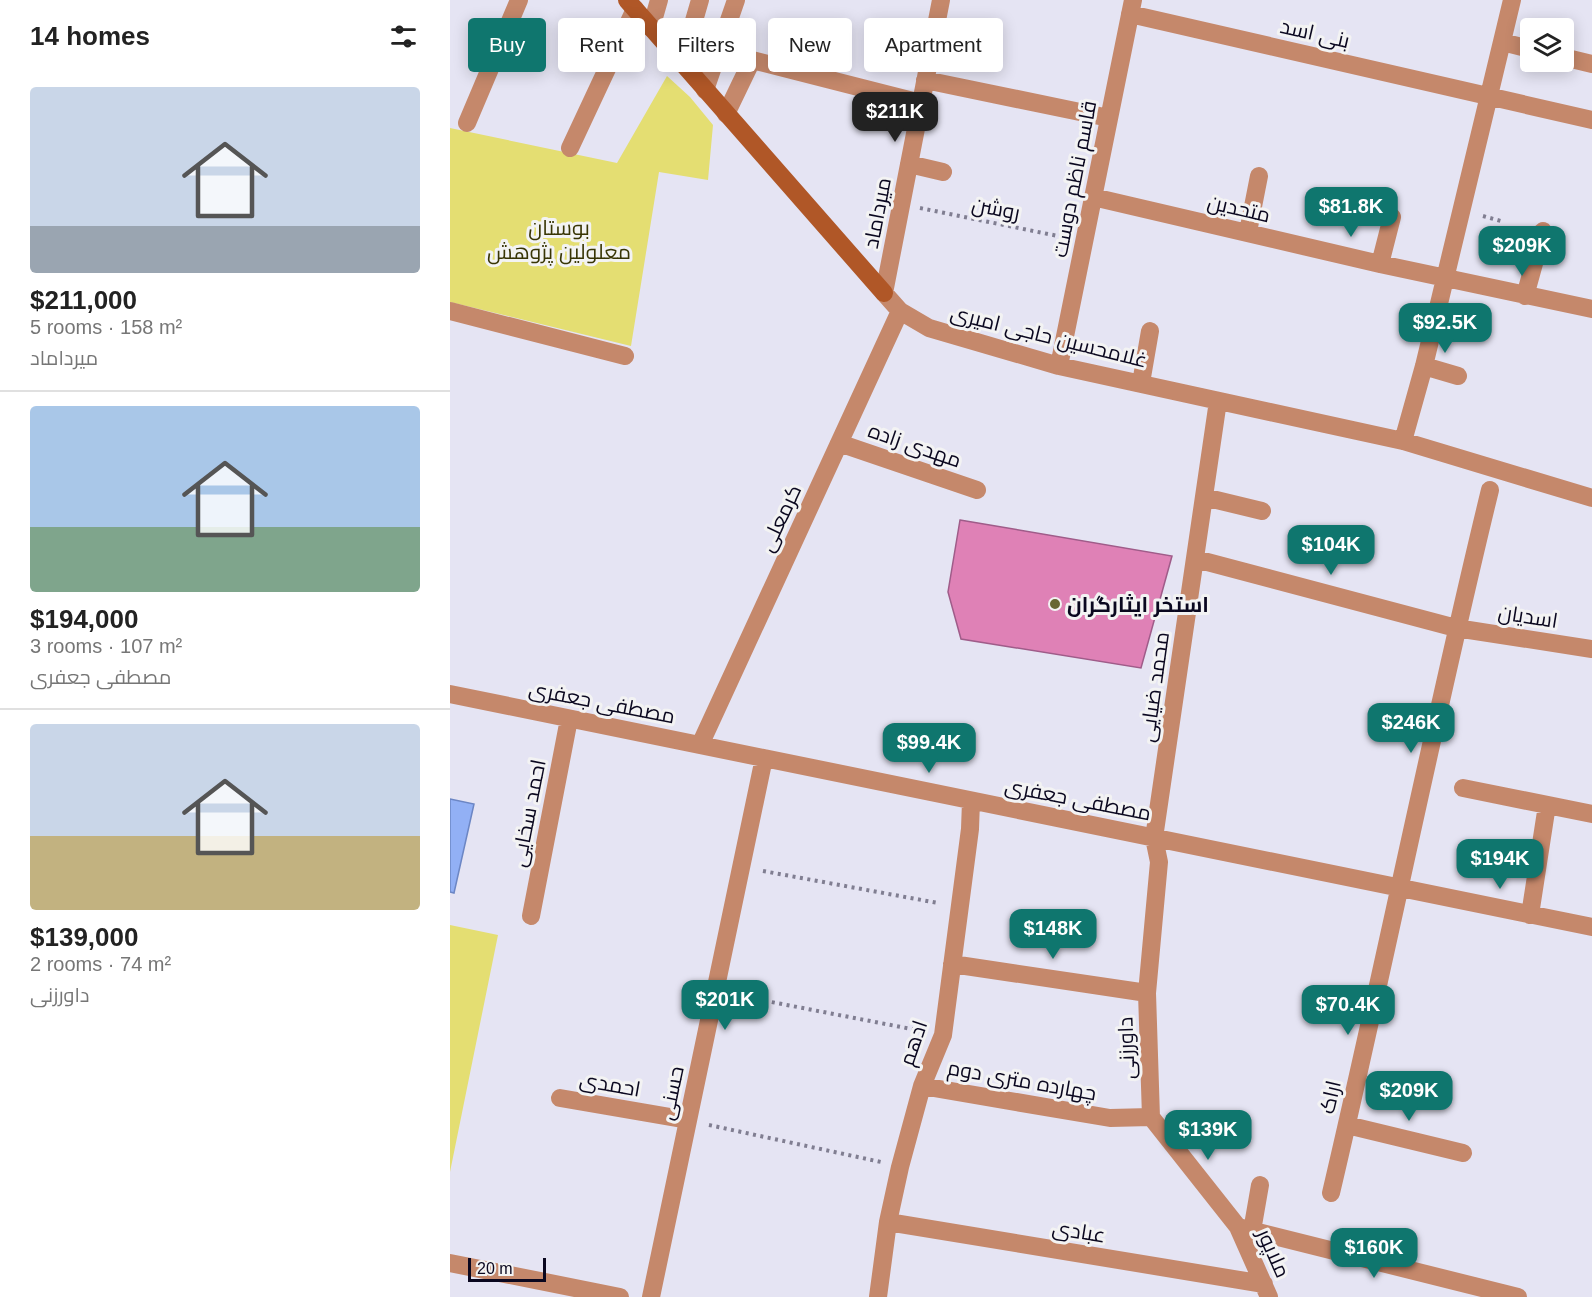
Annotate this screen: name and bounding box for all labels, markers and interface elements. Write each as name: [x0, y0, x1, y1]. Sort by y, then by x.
street label: بنی اسد: [1278, 14, 1352, 54]
chip: Buy: [468, 18, 546, 72]
chip: Rent: [558, 18, 645, 72]
chip: Filters: [657, 18, 756, 72]
chip: New: [768, 18, 852, 72]
chip: Apartment: [864, 18, 1003, 72]
map controls: [1520, 18, 1574, 72]
button: layers: [1520, 18, 1574, 72]
icon: filters: [387, 20, 420, 53]
text: 14 homes: [30, 21, 150, 51]
pin: $211K: [853, 92, 937, 143]
street label: قاسم ناظم دوست: [1048, 99, 1103, 260]
text: $211K: [866, 100, 924, 122]
icon: home: [171, 126, 279, 234]
street label: میرداماد: [859, 176, 896, 251]
pin: $81.8K: [1302, 187, 1400, 238]
street label: متحدین: [1205, 190, 1273, 228]
street label: روشن: [970, 192, 1022, 226]
text: $81.8K: [1319, 195, 1383, 217]
park label: بوستان معلولین پژوهش: [487, 216, 631, 266]
pin: $209K: [1480, 226, 1564, 277]
text: $209K: [1493, 234, 1551, 256]
text: $211,000: [30, 285, 137, 315]
street label: غلامحسین حاجی امیری: [948, 300, 1150, 374]
pin: $92.5K: [1396, 303, 1494, 354]
text: $92.5K: [1413, 311, 1477, 333]
text: 5 rooms · 158 m²: [30, 316, 182, 338]
text: میرداماد: [30, 347, 98, 369]
street label: مهدی زاده: [865, 418, 965, 474]
icon: home: [171, 445, 279, 553]
street label: کرمعلی: [755, 481, 807, 556]
pin: $104K: [1289, 525, 1373, 576]
text: $104K: [1302, 533, 1360, 555]
place label: استخر ایثارگران: [1067, 593, 1209, 617]
marker: استخر ایثارگران: [1048, 597, 1062, 611]
street label: اسدیان: [1496, 600, 1559, 634]
text: $194,000: [30, 604, 138, 634]
street label: محمد ضیایی: [1135, 630, 1175, 744]
text: 3 rooms · 107 m²: [30, 635, 182, 657]
text: مصطفی جعفری: [30, 666, 171, 688]
street label: مصطفی جعفری: [527, 677, 677, 729]
pin: $246K: [1369, 703, 1453, 754]
text: $246K: [1382, 711, 1440, 733]
pin: $99.4K: [880, 723, 978, 774]
text: $99.4K: [897, 731, 961, 753]
street label: احمد سخایی: [506, 757, 552, 869]
icon: home: [171, 763, 279, 871]
street label: مصطفی جعفری: [1003, 774, 1153, 826]
pin: $194K: [1458, 839, 1542, 890]
text: $194K: [1471, 847, 1529, 869]
pin: $148K: [1011, 909, 1095, 960]
text: $148K: [1024, 917, 1082, 939]
text: $139,000: [30, 922, 138, 952]
text: 2 rooms · 74 m²: [30, 953, 171, 975]
pin: $201K: [683, 980, 767, 1031]
text: داورزنی: [30, 984, 89, 1006]
pin: $70.4K: [1299, 985, 1397, 1036]
text: $201K: [696, 988, 754, 1010]
text: $70.4K: [1316, 993, 1380, 1015]
street label: داورزنی: [1113, 1016, 1141, 1080]
street label: ادهم: [895, 1017, 934, 1070]
street label: چهارده متری دوم: [945, 1056, 1098, 1107]
street label: حسنی: [654, 1064, 690, 1122]
street label: احمدی: [577, 1067, 642, 1103]
pin: $209K: [1367, 1071, 1451, 1122]
street label: اراک: [1315, 1078, 1346, 1116]
text: $209K: [1380, 1079, 1438, 1101]
pin: $139K: [1166, 1110, 1250, 1161]
text: $139K: [1179, 1118, 1237, 1140]
street label: عبادی: [1050, 1215, 1107, 1249]
street label: ملاپور: [1250, 1224, 1295, 1282]
pin: $160K: [1332, 1228, 1416, 1279]
text: $160K: [1345, 1236, 1403, 1258]
scale bar: [468, 1255, 546, 1282]
text: 20 m: [477, 1260, 513, 1277]

